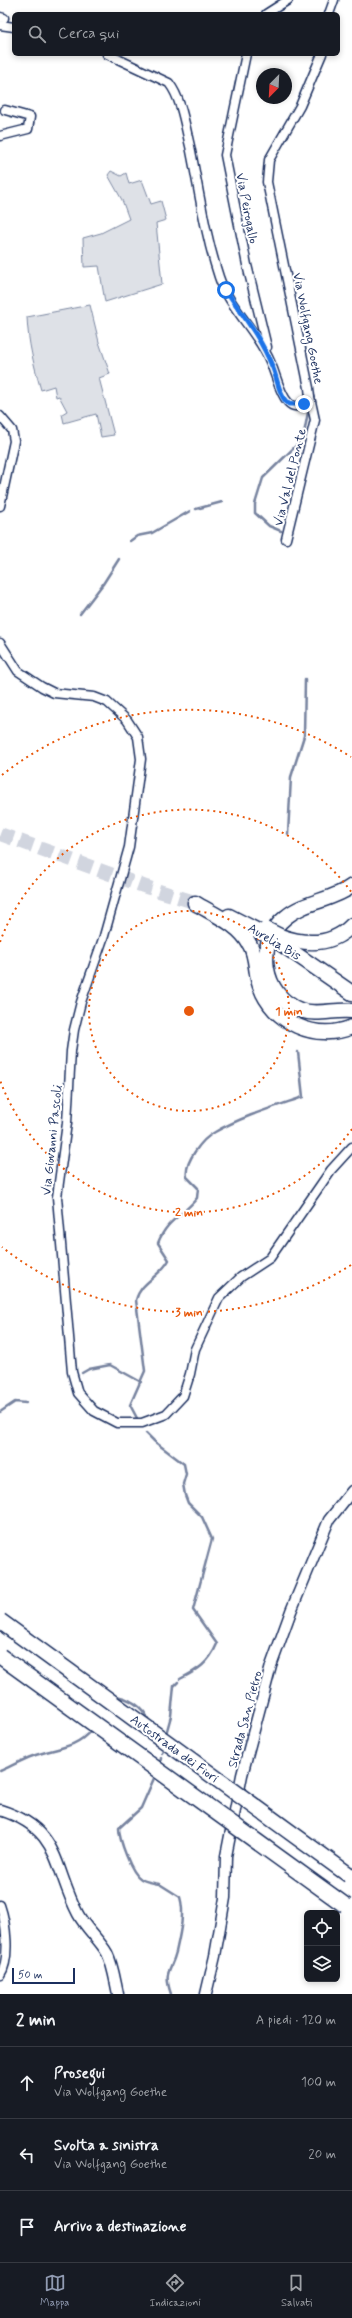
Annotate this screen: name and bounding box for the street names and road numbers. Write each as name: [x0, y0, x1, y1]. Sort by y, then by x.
street label: Via Peirogallo: [231, 171, 262, 245]
street label: Via Wolfgang Goethe: [287, 271, 327, 386]
street label: Via Val del Ponte: [270, 427, 311, 528]
street label: Aurelia Bis: [245, 920, 304, 965]
street label: Via Giovanni Pascoli: [38, 1084, 67, 1196]
street label: Strada San Pietro: [224, 1669, 267, 1770]
street label: Autostrada dei Fiori: [127, 1711, 222, 1787]

